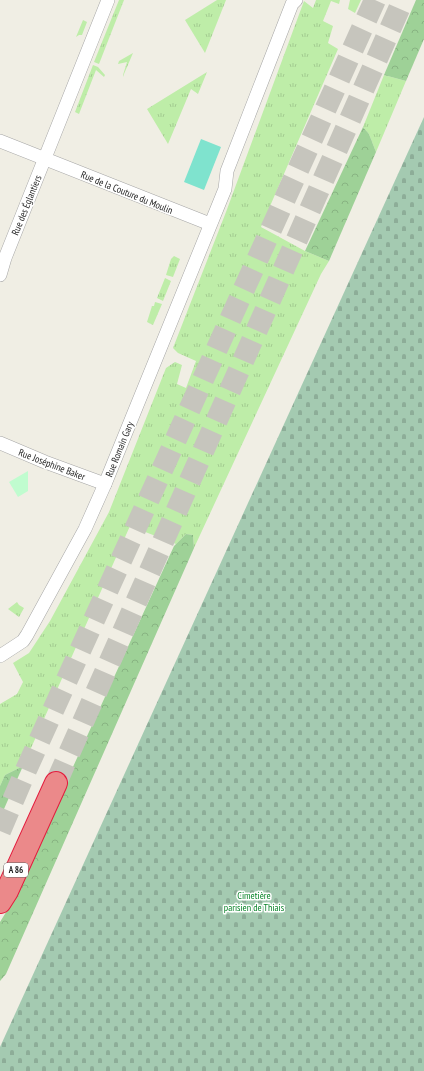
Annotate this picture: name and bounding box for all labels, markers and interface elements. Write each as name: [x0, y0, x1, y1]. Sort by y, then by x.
street label: Rue de la Couture du Moulin: [79, 168, 175, 217]
street label: Rue des Églantiers: [8, 173, 45, 237]
street label: Rue Romain Gary: [102, 419, 137, 479]
street label: Rue Joséphine Baker: [17, 446, 87, 483]
road number: A 86: [4, 863, 28, 877]
park label: Cimetière parisien de Thiais: [224, 889, 285, 914]

